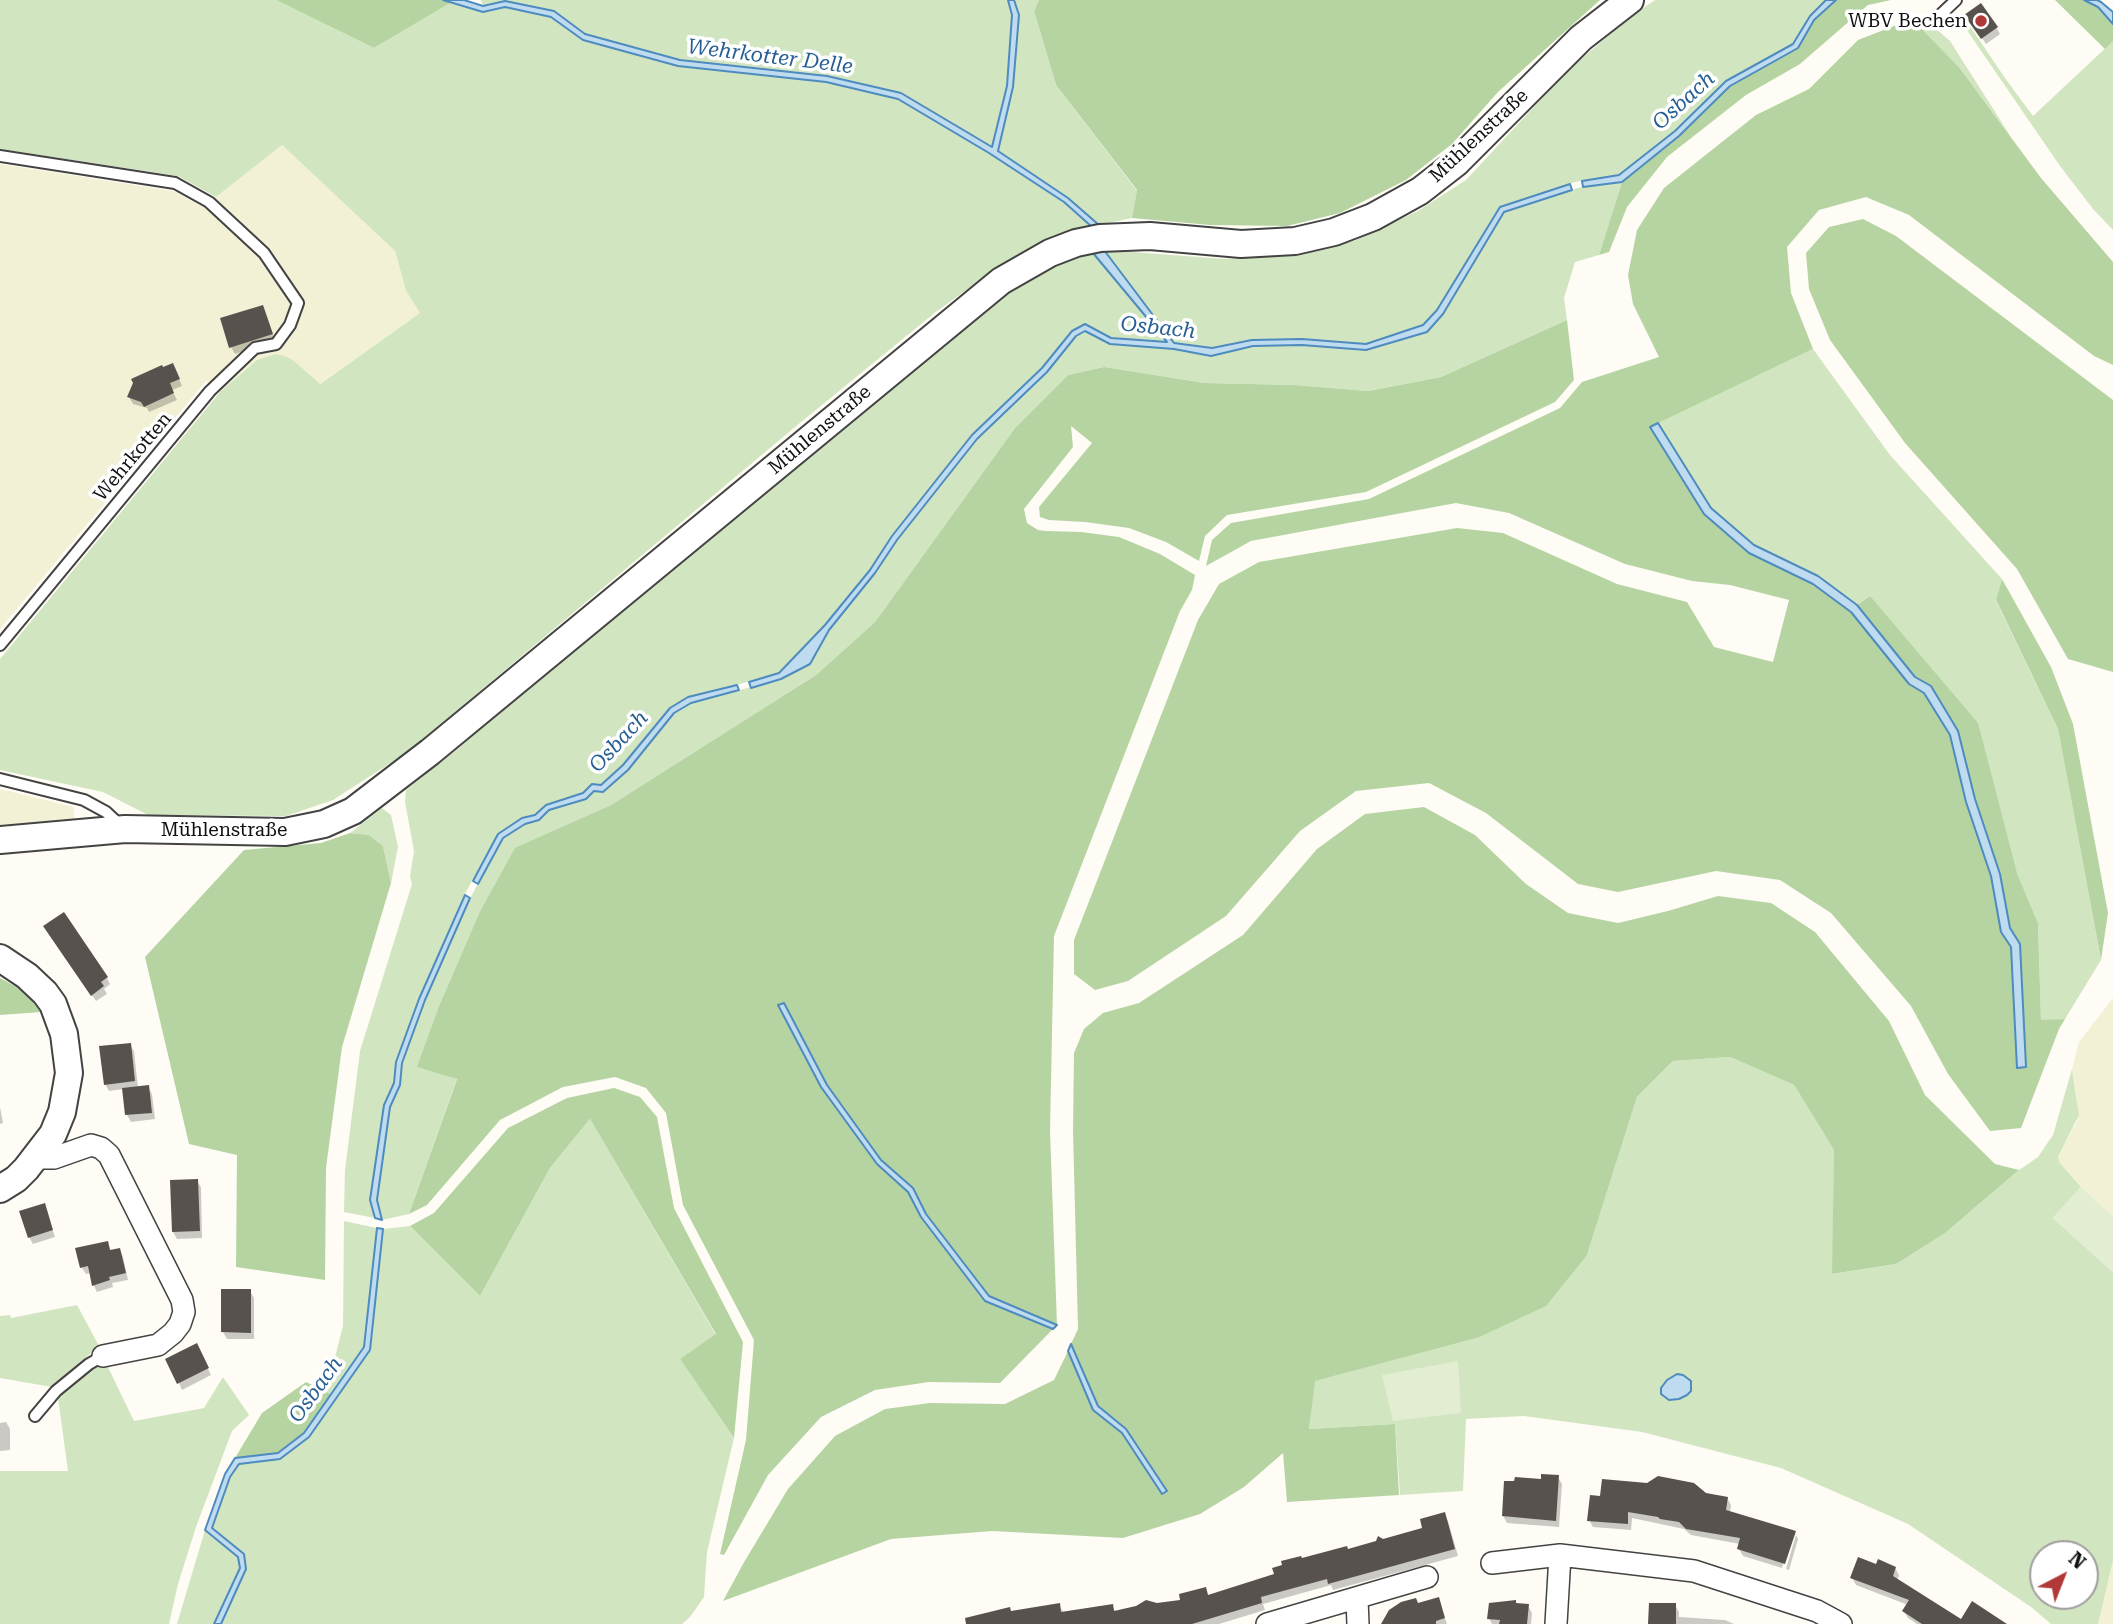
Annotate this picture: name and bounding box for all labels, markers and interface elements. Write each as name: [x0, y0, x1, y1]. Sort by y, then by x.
place label: WBV Bechen: [1848, 10, 1967, 32]
marker: WBV Bechen: [1973, 13, 1989, 29]
water label: Wehrkotter Delle: [686, 34, 854, 80]
water label: Osbach: [1648, 67, 1720, 135]
street label: Mühlenstraße: [1425, 84, 1533, 188]
water label: Osbach: [1119, 312, 1197, 344]
street label: Mühlenstraße: [764, 381, 876, 479]
street label: Wehrkotten: [89, 408, 177, 506]
water label: Osbach: [584, 706, 654, 778]
street label: Mühlenstraße: [161, 819, 287, 841]
water label: Osbach: [284, 1352, 348, 1428]
north arrow: [2029, 1540, 2099, 1610]
text: N: [2064, 1547, 2090, 1574]

